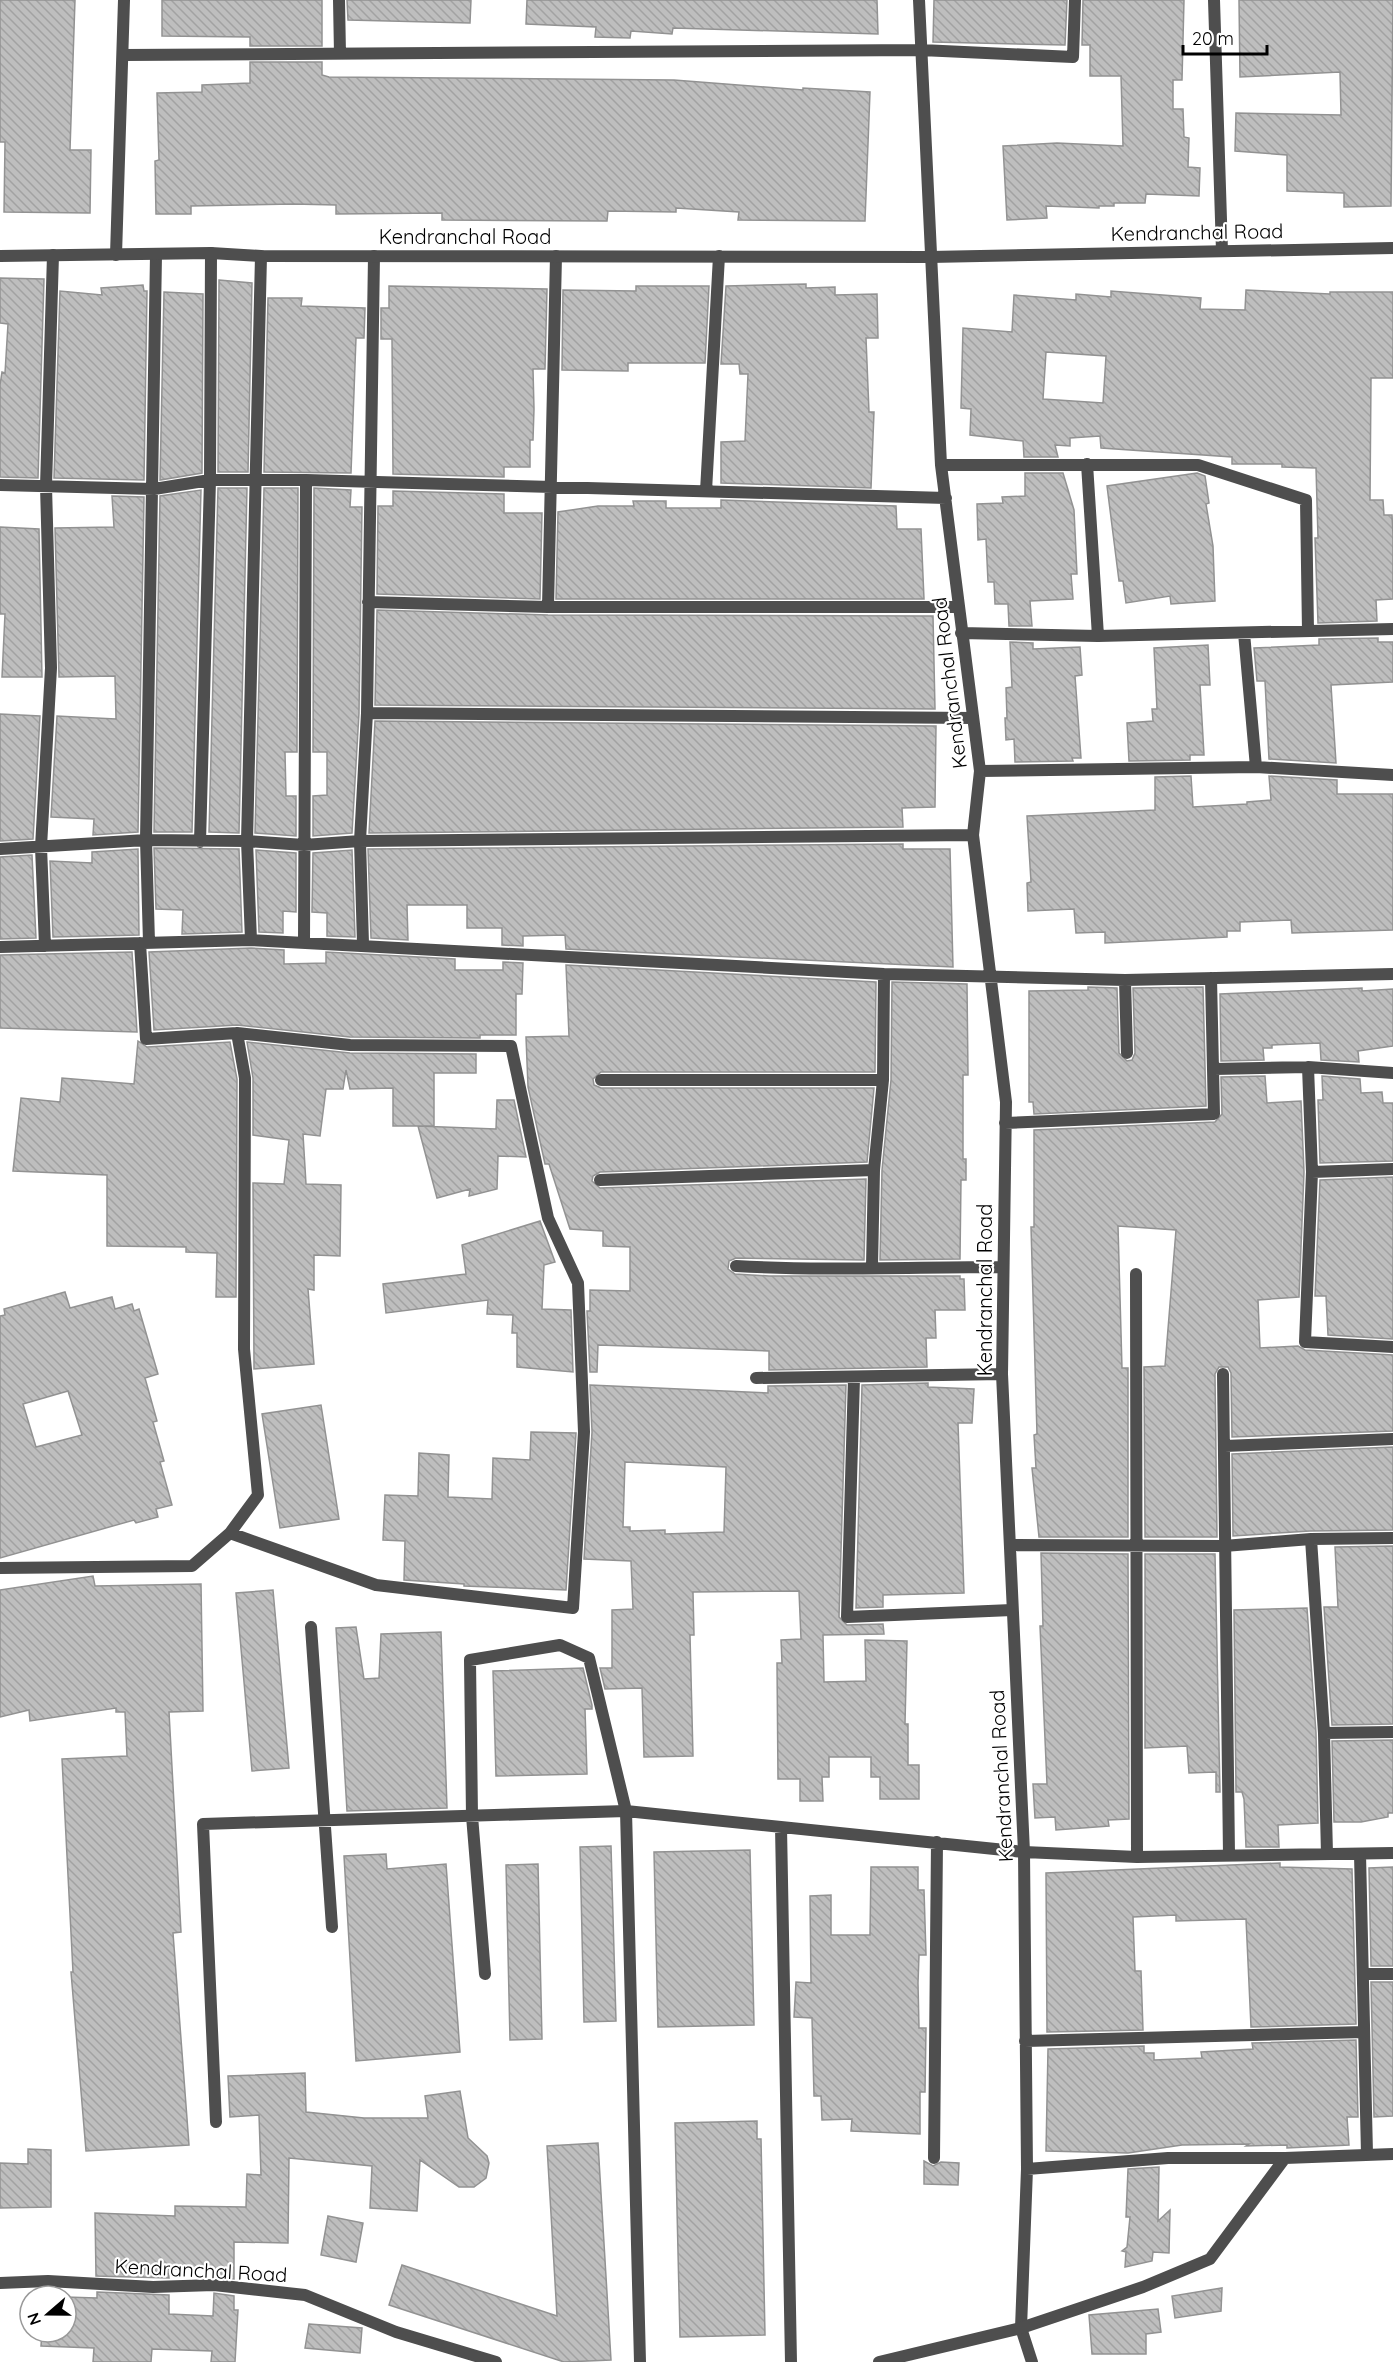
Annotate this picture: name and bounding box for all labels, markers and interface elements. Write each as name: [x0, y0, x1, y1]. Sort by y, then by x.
scale bar: [1183, 18, 1267, 56]
text: 20 m: [1192, 27, 1234, 50]
street label: Kendranchal Road: [1110, 218, 1284, 246]
street label: Kendranchal Road: [379, 224, 551, 249]
street label: Kendranchal Road: [926, 596, 972, 770]
street label: Kendranchal Road: [972, 1204, 997, 1376]
street label: Kendranchal Road: [984, 1689, 1018, 1863]
street label: Kendranchal Road: [114, 2253, 288, 2287]
north arrow: [18, 2284, 78, 2344]
text: N: [22, 2310, 45, 2328]

